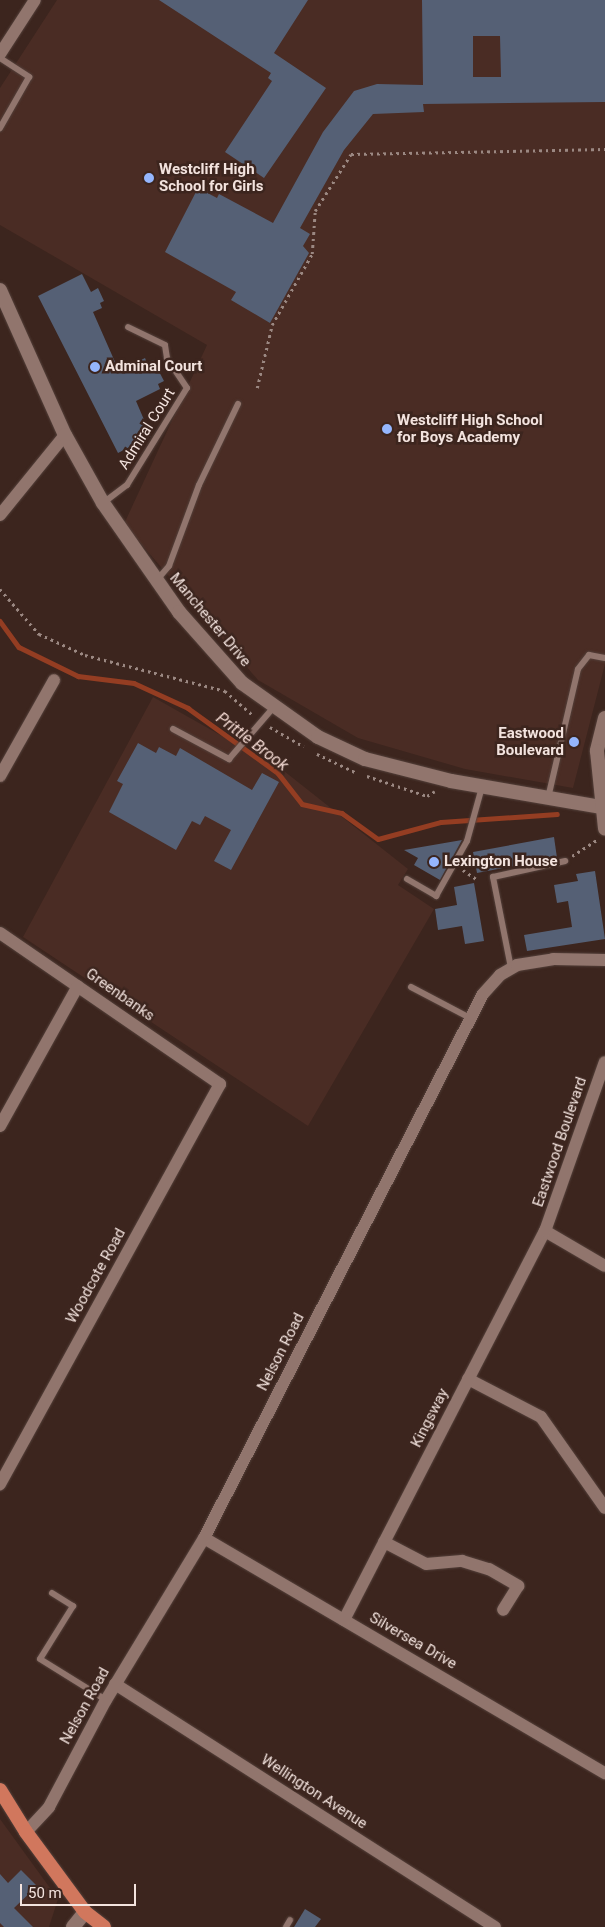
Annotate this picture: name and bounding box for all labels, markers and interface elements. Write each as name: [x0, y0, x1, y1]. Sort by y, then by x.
place label: Westcliff High School for Girls: [159, 160, 264, 195]
marker: Westcliff High School for Girls: [143, 172, 155, 184]
place label: Adminal Court: [105, 358, 202, 376]
marker: Adminal Court: [89, 361, 101, 373]
street label: Admiral Court: [115, 385, 179, 473]
place label: Westcliff High School for Boys Academy: [397, 411, 543, 446]
marker: Westcliff High School for Boys Academy: [381, 423, 393, 435]
street label: Manchester Drive: [166, 570, 254, 670]
water label: Prittle Brook: [212, 709, 292, 775]
place label: Eastwood Boulevard: [496, 724, 564, 759]
marker: Eastwood Boulevard: [568, 736, 580, 748]
place label: Lexington House: [444, 853, 558, 871]
marker: Lexington House: [428, 856, 440, 868]
street label: Greenbanks: [82, 965, 158, 1025]
street label: Eastwood Boulevard: [529, 1075, 591, 1209]
street label: Woodcote Road: [62, 1225, 130, 1327]
street label: Nelson Road: [254, 1310, 308, 1394]
street label: Kingsway: [407, 1385, 453, 1451]
street label: Silversea Drive: [366, 1609, 460, 1673]
street label: Nelson Road: [57, 1664, 113, 1748]
street label: Wellington Avenue: [257, 1751, 371, 1833]
scale bar: [22, 1874, 139, 1906]
text: 50 m: [28, 1884, 62, 1902]

